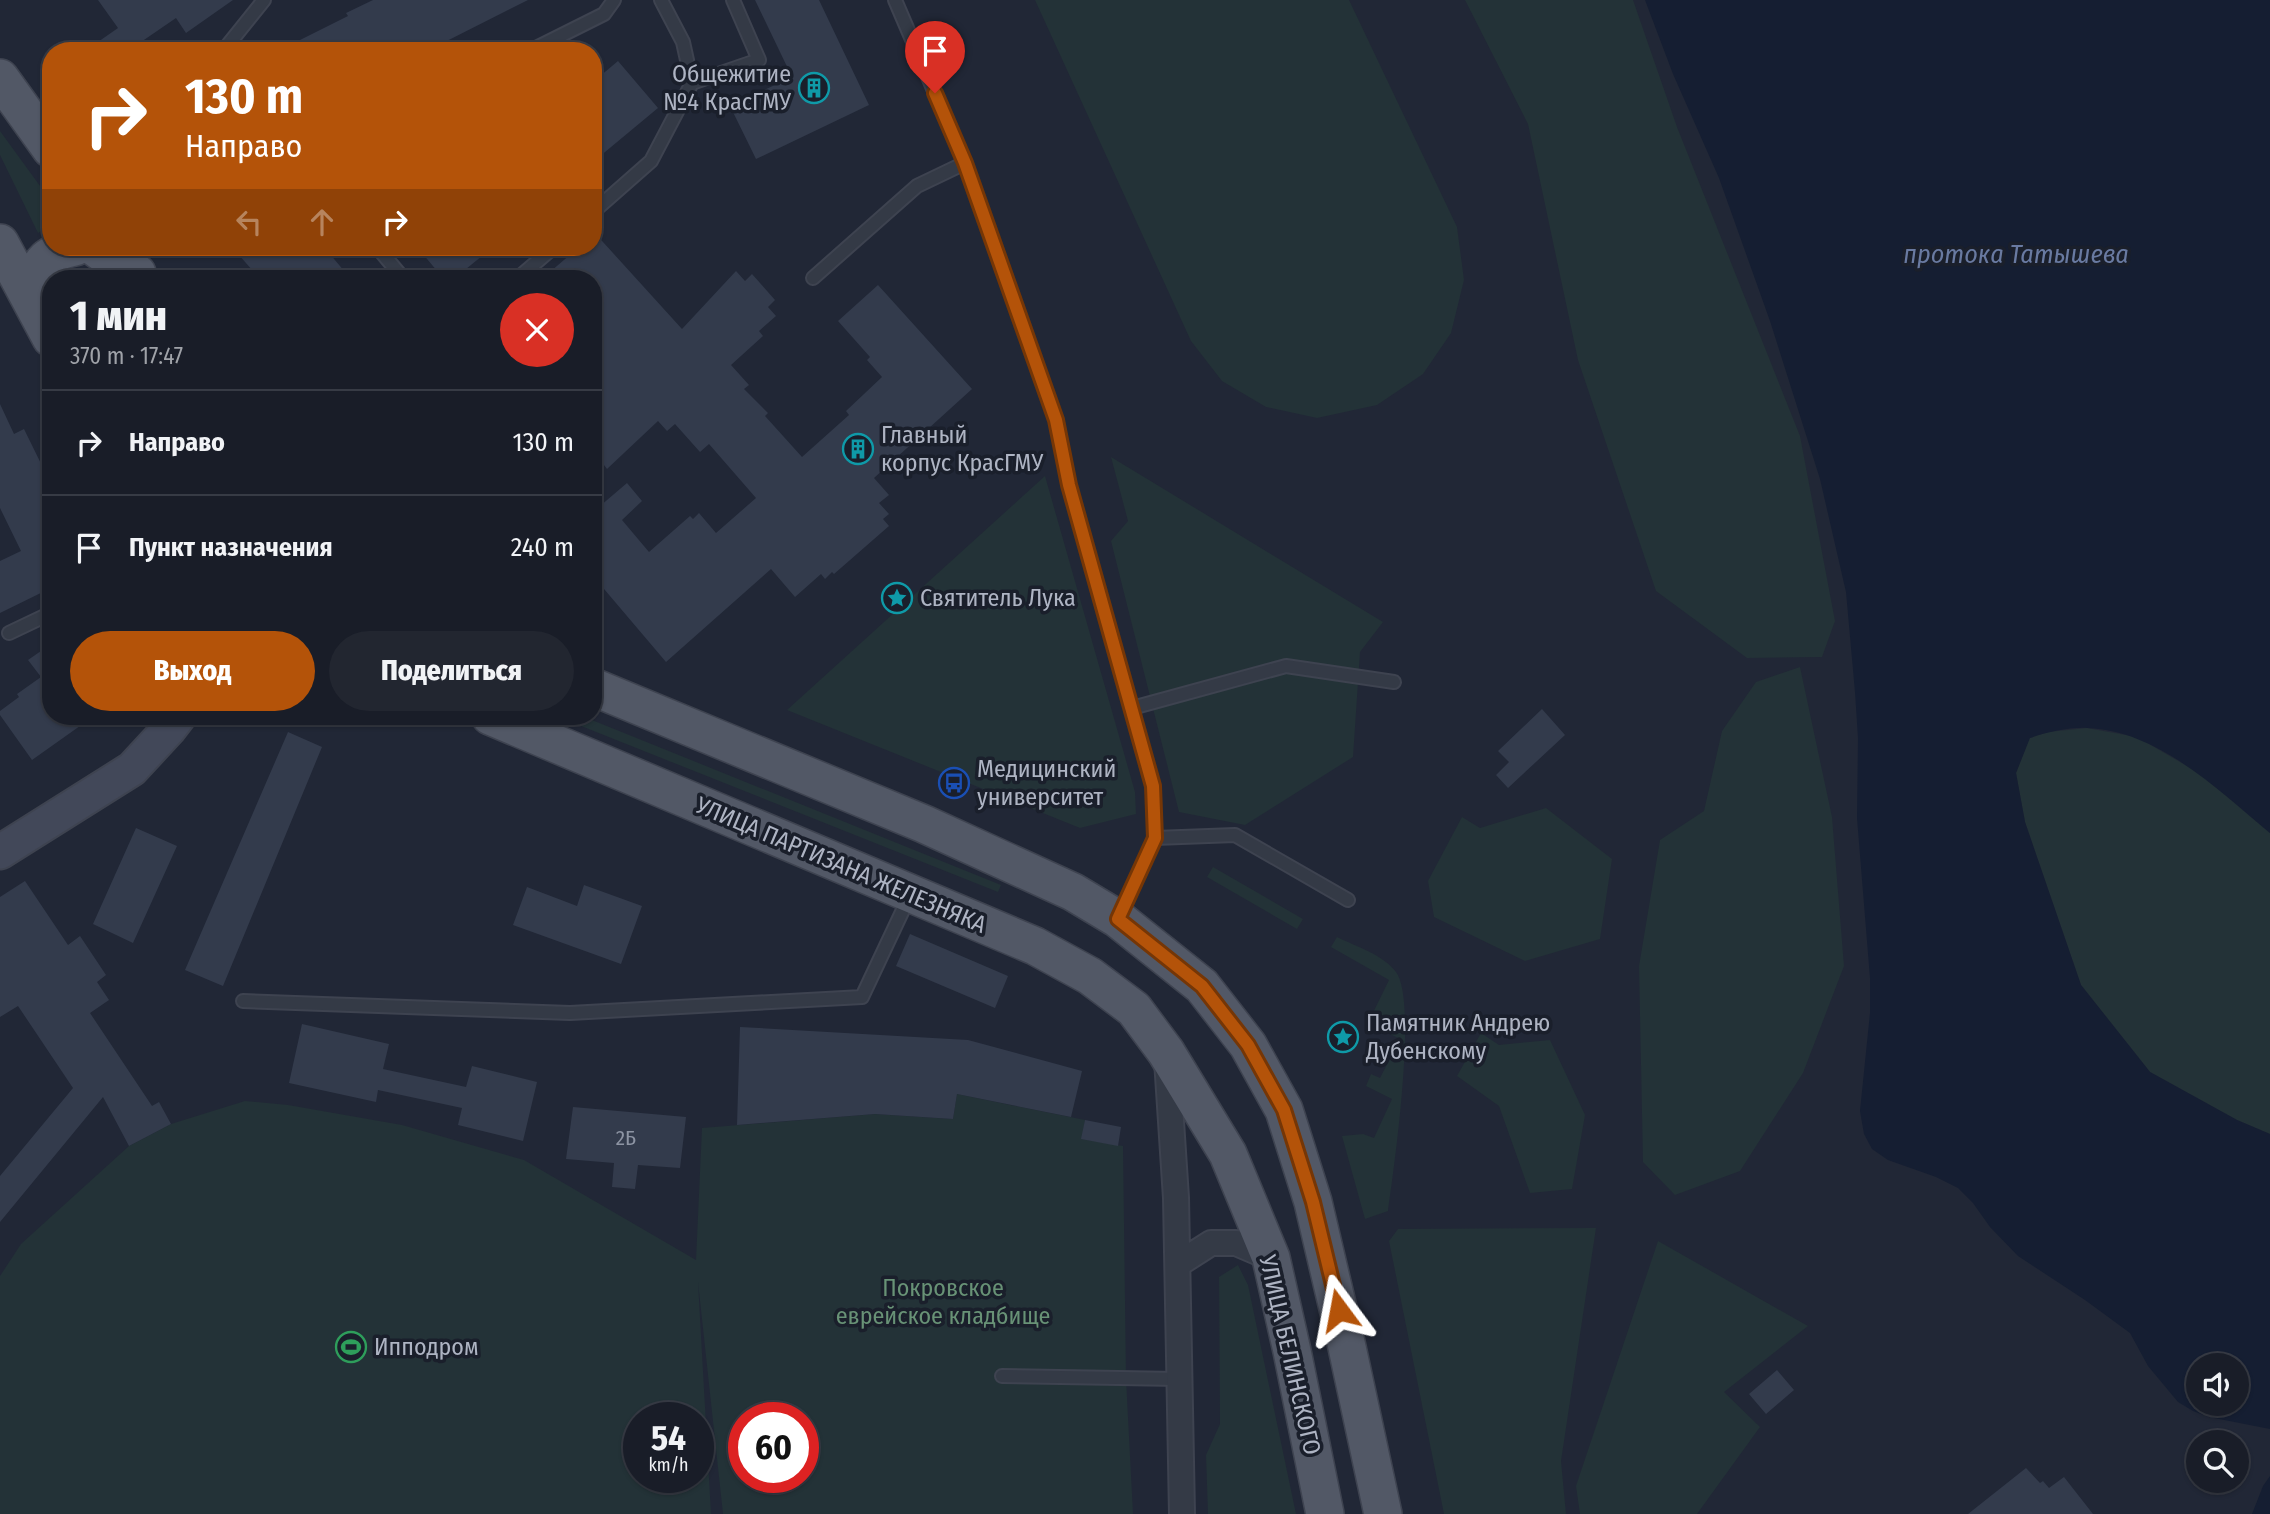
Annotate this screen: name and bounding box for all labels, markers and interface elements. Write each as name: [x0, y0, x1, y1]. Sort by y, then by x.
pin: [905, 21, 965, 93]
icon: arrive: [916, 32, 954, 70]
place label: Общежитие №4 КрасГМУ: [663, 60, 791, 116]
text: 130 m: [185, 67, 303, 126]
icon: right: [70, 70, 161, 161]
building icon: Общежитие №4 КрасГМУ: [797, 71, 831, 105]
text: Направо: [185, 127, 302, 165]
icon: left: [230, 203, 268, 241]
icon: ahead: [303, 203, 341, 241]
icon: right: [376, 203, 414, 241]
water label: протока Татышева: [1903, 239, 2129, 270]
text: 1 мин: [70, 291, 167, 341]
button: close: [500, 293, 574, 367]
text: 370 m · 17:47: [70, 342, 183, 370]
place label: Главный корпус КрасГМУ: [881, 421, 1043, 477]
icon: right: [70, 424, 108, 462]
text: Направо: [129, 427, 225, 458]
text: 130 m: [512, 427, 574, 458]
building icon: Главный корпус КрасГМУ: [841, 432, 875, 466]
icon: arrive: [70, 529, 108, 567]
text: Пункт назначения: [129, 532, 333, 563]
text: 240 m: [511, 532, 574, 563]
place icon: Святитель Лука: [880, 581, 914, 615]
place label: Святитель Лука: [920, 584, 1076, 612]
button: Выход: [70, 631, 315, 711]
button: Поделиться: [329, 631, 574, 711]
place label: Медицинский университет: [977, 755, 1116, 811]
bus stop icon: Медицинский университет: [937, 766, 971, 800]
street label: УЛИЦА ПАРТИЗАНА ЖЕЛЕЗНЯКА: [691, 791, 991, 939]
place label: Памятник Андрею Дубенскому: [1365, 1009, 1550, 1065]
place icon: Памятник Андрею Дубенскому: [1326, 1020, 1360, 1054]
house number: 2Б: [616, 1125, 636, 1151]
street label: УЛИЦА БЕЛИНСКОГО: [1253, 1251, 1327, 1458]
position arrow: [1302, 1273, 1376, 1347]
park label: Покровское еврейское кладбище: [836, 1274, 1050, 1330]
sports icon: Ипподром: [334, 1330, 368, 1364]
place label: Ипподром: [374, 1333, 478, 1361]
map controls: [2186, 1353, 2249, 1493]
button: sound: [2186, 1353, 2249, 1416]
speed limit sign: 60: [728, 1402, 819, 1493]
text: 54: [651, 1417, 686, 1459]
button: search: [2186, 1430, 2249, 1493]
text: km/h: [648, 1454, 689, 1476]

